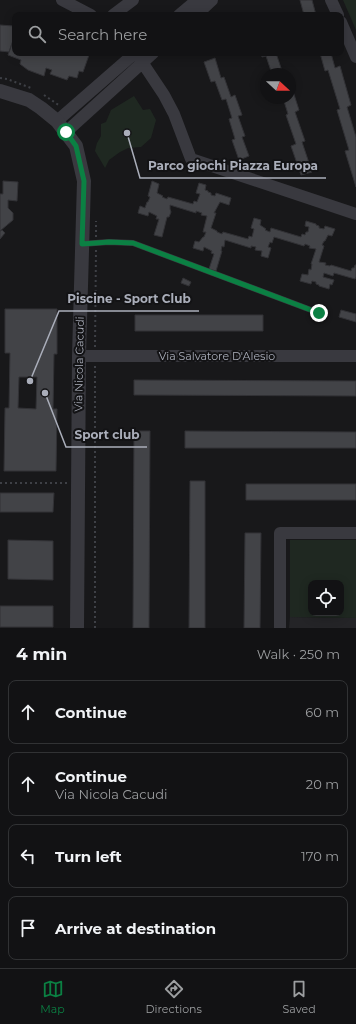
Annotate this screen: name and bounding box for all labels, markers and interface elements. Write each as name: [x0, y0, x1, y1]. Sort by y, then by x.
search box: [12, 12, 344, 56]
icon: search: [26, 23, 48, 45]
text: Search here: [58, 25, 147, 44]
north arrow: [260, 68, 296, 104]
route start: [57, 123, 75, 141]
callout: Parco giochi Piazza Europa: [140, 154, 326, 178]
text: Parco giochi Piazza Europa: [148, 158, 318, 173]
callout: Piscine - Sport Club: [59, 287, 199, 311]
text: Piscine - Sport Club: [67, 291, 191, 306]
route end: [310, 304, 328, 322]
street label: Via Nicola Cacudi: [71, 316, 87, 412]
street label: Via Salvatore D'Alesio: [159, 349, 275, 363]
callout: Sport club: [66, 423, 147, 447]
text: Sport club: [75, 427, 139, 442]
map controls: [308, 580, 344, 616]
button: locate: [308, 580, 344, 616]
text: 4 min: [16, 644, 67, 664]
text: Walk · 250 m: [257, 646, 340, 662]
icon: ahead: [17, 701, 39, 723]
text: Continue: [55, 703, 127, 722]
text: 60 m: [305, 704, 339, 720]
text: Continue: [55, 767, 127, 786]
icon: ahead: [17, 773, 39, 795]
text: 20 m: [306, 776, 339, 792]
text: Via Nicola Cacudi: [55, 786, 168, 802]
icon: left: [17, 845, 39, 867]
text: Turn left: [55, 847, 122, 866]
text: 170 m: [301, 848, 339, 864]
icon: arrive: [17, 917, 39, 939]
text: Arrive at destination: [55, 919, 216, 938]
tab: Map: [40, 978, 65, 1016]
tab: Directions: [146, 978, 202, 1016]
tab: Saved: [283, 978, 316, 1016]

